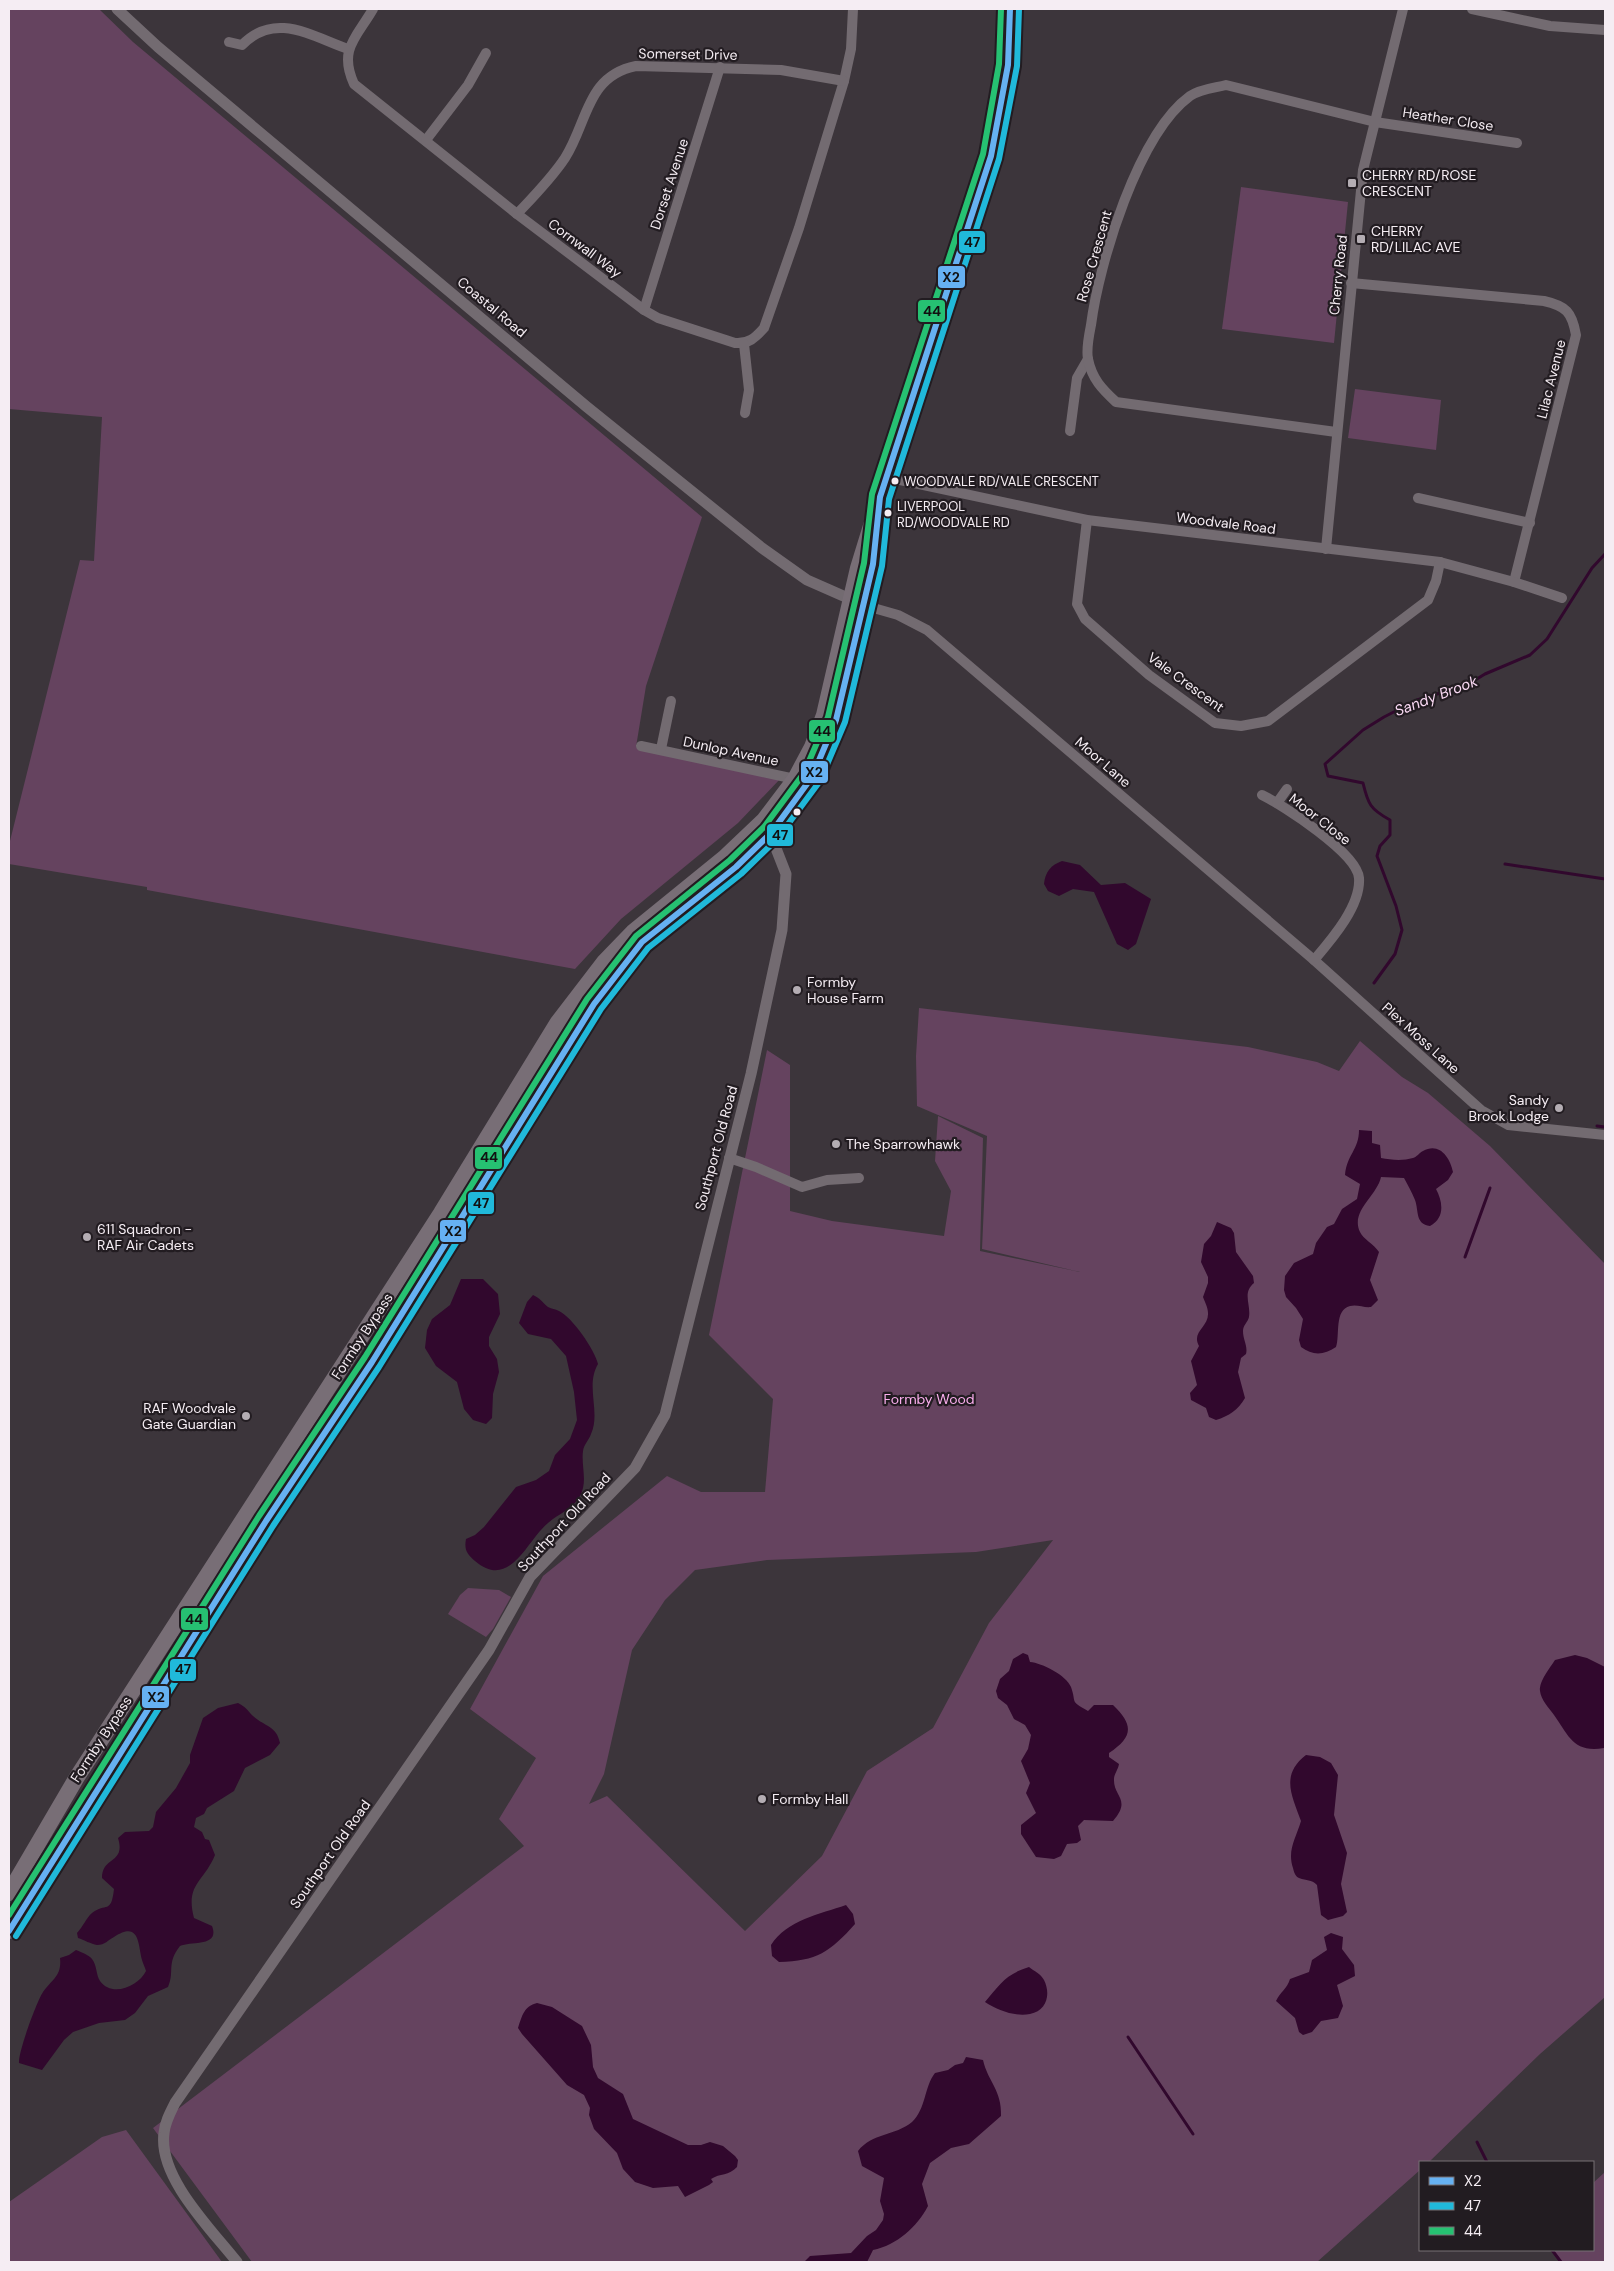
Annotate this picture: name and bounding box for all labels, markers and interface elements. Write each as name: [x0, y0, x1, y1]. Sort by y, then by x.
street label: Somerset Drive: [638, 44, 738, 64]
street label: Heather Close: [1401, 103, 1495, 135]
street label: Dorset Avenue: [646, 136, 692, 232]
place label: CHERRY RD/ROSE CRESCENT: [1362, 166, 1476, 200]
marker: CHERRY RD/ROSE CRESCENT: [1346, 177, 1358, 189]
street label: Rose Crescent: [1072, 208, 1116, 304]
street label: Cornwall Way: [545, 214, 626, 282]
place label: CHERRY RD/LILAC AVE: [1371, 222, 1460, 256]
line badge: 47: [958, 230, 986, 254]
text: 47: [964, 233, 981, 251]
marker: CHERRY RD/LILAC AVE: [1355, 233, 1367, 245]
street label: Cherry Road: [1325, 234, 1351, 316]
line badge: X2: [937, 265, 966, 289]
text: X2: [942, 268, 960, 286]
street label: Coastal Road: [454, 273, 530, 341]
line badge: 44: [917, 299, 946, 323]
text: 44: [923, 302, 941, 320]
street label: Lilac Avenue: [1532, 338, 1570, 420]
place label: WOODVALE RD/VALE CRESCENT: [904, 473, 1099, 490]
marker: WOODVALE RD/VALE CRESCENT: [890, 476, 900, 486]
place label: LIVERPOOL RD/WOODVALE RD: [897, 498, 1010, 531]
marker: LIVERPOOL RD/WOODVALE RD: [883, 508, 893, 518]
street label: Woodvale Road: [1175, 508, 1277, 538]
street label: Vale Crescent: [1144, 648, 1228, 716]
water label: Sandy Brook: [1392, 671, 1481, 721]
line badge: 44: [808, 719, 836, 743]
text: 44: [813, 722, 831, 740]
street label: Dunlop Avenue: [682, 732, 780, 770]
street label: Moor Lane: [1071, 733, 1135, 791]
line badge: X2: [800, 760, 829, 784]
text: X2: [805, 763, 823, 781]
street label: Moor Close: [1285, 789, 1355, 849]
unlabelled marker: [792, 807, 802, 817]
line badge: 47: [766, 823, 794, 847]
text: 47: [772, 826, 789, 844]
place label: Formby House Farm: [807, 973, 884, 1007]
marker: Formby House Farm: [791, 984, 803, 996]
street label: Plex Moss Lane: [1378, 998, 1464, 1078]
street label: Southport Old Road: [691, 1084, 741, 1212]
place label: Sandy Brook Lodge: [1469, 1091, 1549, 1125]
marker: Sandy Brook Lodge: [1553, 1102, 1565, 1114]
place label: The Sparrowhawk: [846, 1135, 960, 1153]
marker: The Sparrowhawk: [830, 1138, 842, 1150]
line badge: 44: [474, 1146, 503, 1170]
text: 44: [480, 1148, 498, 1166]
line badge: 47: [467, 1191, 495, 1215]
text: 47: [473, 1194, 490, 1212]
line badge: X2: [439, 1219, 467, 1243]
place label: 611 Squadron - RAF Air Cadets: [97, 1220, 194, 1254]
text: X2: [444, 1222, 462, 1240]
marker: 611 Squadron - RAF Air Cadets: [81, 1231, 93, 1243]
street label: Formby Bypass: [327, 1289, 397, 1383]
park label: Formby Wood: [883, 1390, 975, 1408]
place label: RAF Woodvale Gate Guardian: [142, 1399, 236, 1433]
marker: RAF Woodvale Gate Guardian: [240, 1410, 252, 1422]
street label: Southport Old Road: [514, 1469, 614, 1575]
line badge: 44: [180, 1607, 209, 1631]
text: 44: [185, 1610, 203, 1628]
line badge: 47: [169, 1658, 197, 1682]
text: 47: [175, 1660, 192, 1678]
line badge: X2: [141, 1685, 170, 1709]
text: X2: [147, 1688, 165, 1706]
street label: Formby Bypass: [66, 1692, 136, 1786]
place label: Formby Hall: [772, 1790, 848, 1808]
marker: Formby Hall: [756, 1793, 768, 1805]
street label: Southport Old Road: [286, 1796, 374, 1912]
legend: [1419, 2161, 1594, 2251]
text: X2: [1464, 2171, 1482, 2191]
text: 47: [1464, 2196, 1481, 2216]
text: 44: [1464, 2221, 1482, 2241]

